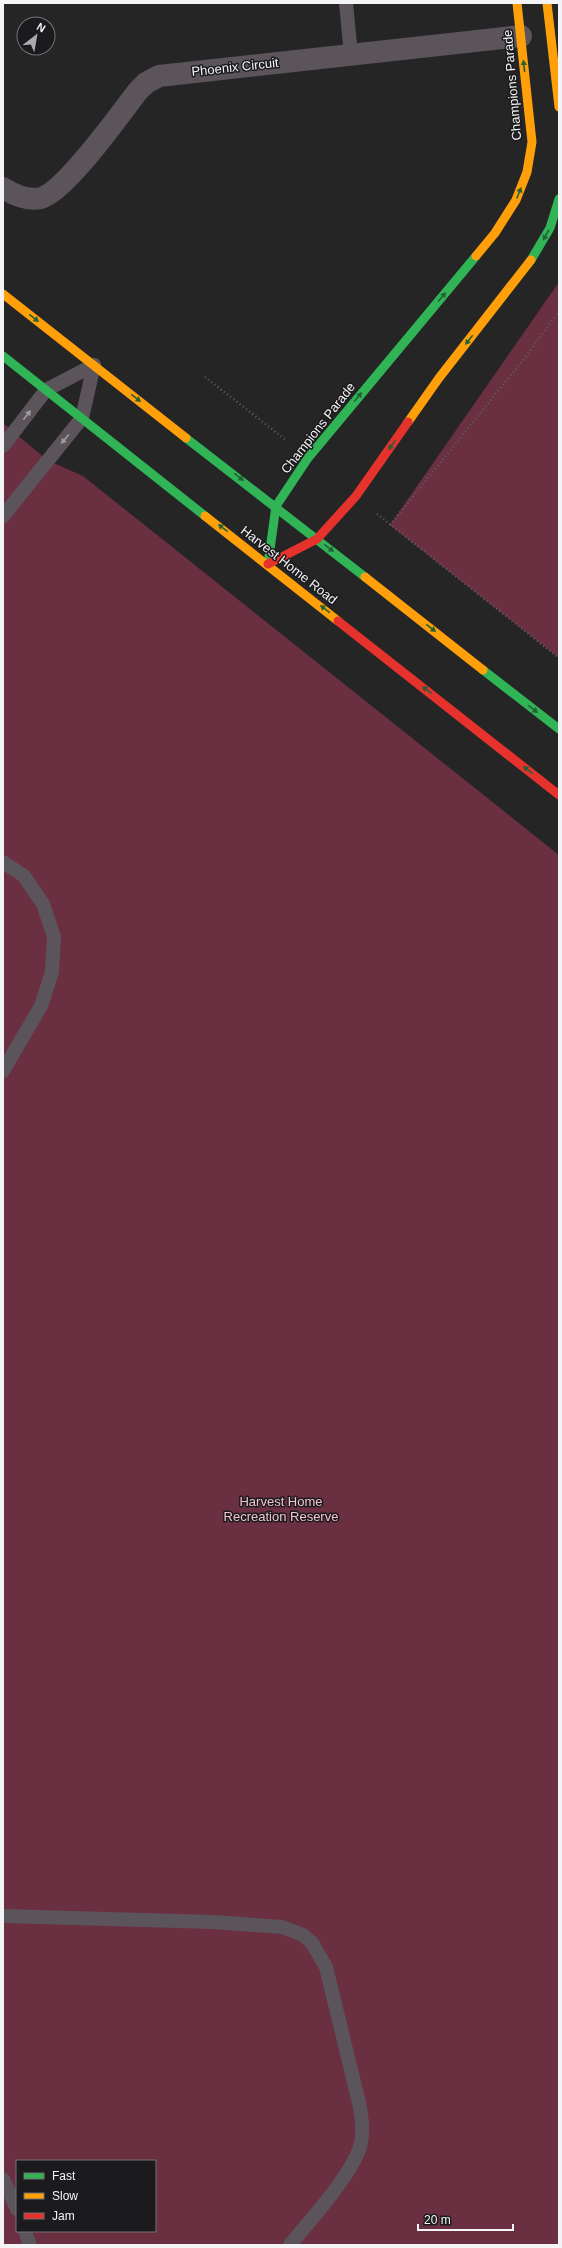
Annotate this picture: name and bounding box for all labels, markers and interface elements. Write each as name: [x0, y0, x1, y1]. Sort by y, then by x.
north arrow: [16, 16, 56, 56]
text: N: [35, 20, 48, 35]
street label: Champions Parade: [500, 29, 524, 141]
street label: Phoenix Circuit: [191, 55, 280, 79]
one-way arrow: [521, 60, 527, 72]
one-way arrow: [516, 187, 522, 199]
one-way arrow: [543, 229, 549, 241]
one-way arrow: [437, 292, 446, 303]
one-way arrow: [28, 313, 39, 322]
one-way arrow: [465, 334, 474, 345]
street label: Champions Parade: [278, 380, 358, 476]
one-way arrow: [354, 392, 363, 403]
one-way arrow: [131, 393, 142, 402]
one-way arrow: [22, 410, 31, 421]
one-way arrow: [60, 433, 69, 444]
one-way arrow: [388, 439, 396, 450]
one-way arrow: [233, 473, 244, 482]
street label: Harvest Home Road: [238, 523, 340, 607]
one-way arrow: [217, 524, 228, 533]
one-way arrow: [323, 544, 334, 552]
one-way arrow: [319, 605, 330, 613]
one-way arrow: [425, 624, 436, 633]
one-way arrow: [421, 685, 432, 694]
one-way arrow: [528, 704, 539, 713]
one-way arrow: [523, 766, 534, 775]
park label: Harvest Home Recreation Reserve: [224, 1494, 338, 1524]
legend: [16, 2160, 156, 2232]
text: Fast: [52, 2169, 76, 2183]
text: Slow: [52, 2189, 78, 2203]
scale bar: [418, 2206, 513, 2232]
text: Jam: [52, 2209, 75, 2223]
text: 20 m: [424, 2213, 451, 2227]

